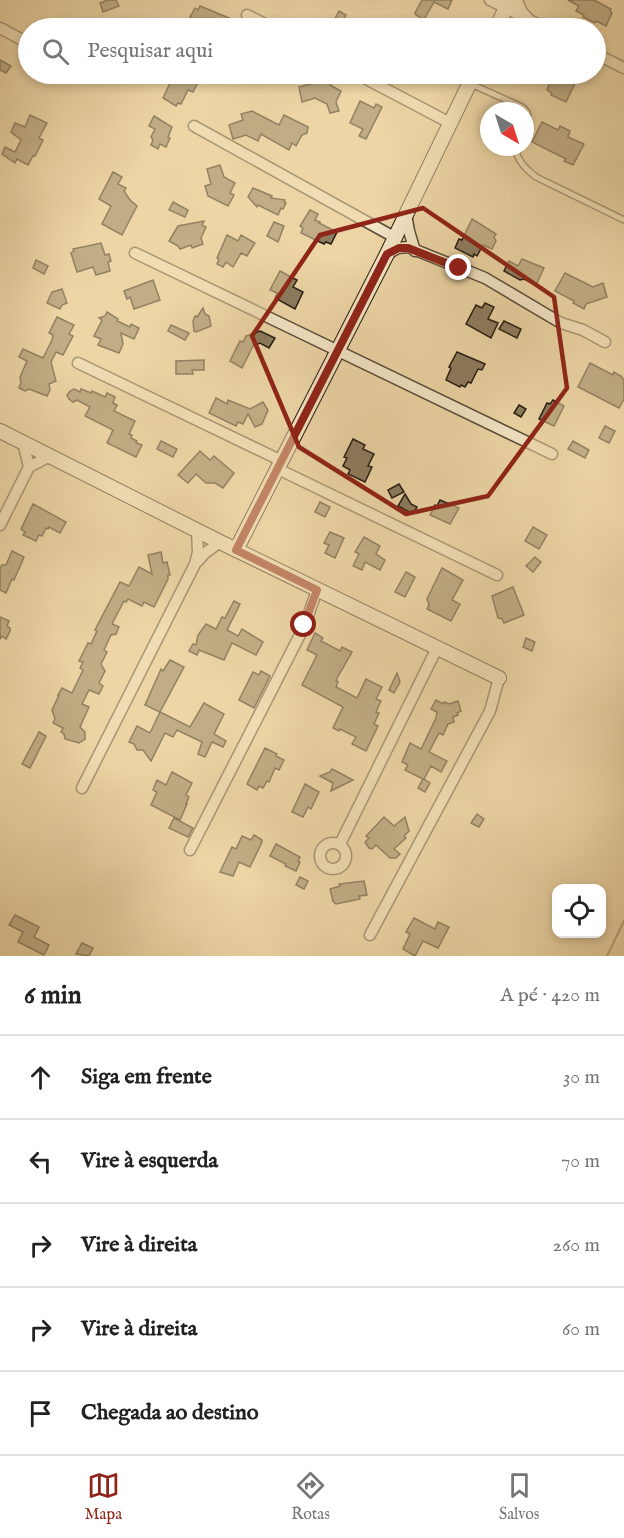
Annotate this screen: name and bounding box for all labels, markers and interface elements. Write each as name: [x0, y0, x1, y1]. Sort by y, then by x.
search box: [18, 18, 606, 84]
icon: search: [39, 35, 72, 68]
text: Pesquisar aqui: [87, 37, 213, 65]
north arrow: [480, 102, 534, 156]
route end: [445, 254, 471, 280]
route start: [290, 611, 316, 637]
map controls: [552, 884, 606, 938]
button: locate: [552, 884, 606, 938]
text: 6 min: [24, 979, 82, 1012]
text: A pé · 420 m: [500, 983, 600, 1008]
icon: ahead: [24, 1061, 57, 1094]
text: Siga em frente: [81, 1063, 212, 1091]
text: 30 m: [563, 1065, 600, 1090]
icon: left: [24, 1145, 57, 1178]
text: Vire à esquerda: [81, 1147, 218, 1175]
text: 70 m: [561, 1149, 600, 1174]
icon: right: [24, 1229, 57, 1262]
text: Vire à direita: [81, 1231, 197, 1259]
text: 260 m: [553, 1233, 600, 1258]
icon: right: [24, 1313, 57, 1346]
text: Vire à direita: [81, 1315, 197, 1343]
text: 60 m: [562, 1317, 600, 1342]
icon: arrive: [24, 1397, 57, 1430]
text: Chegada ao destino: [81, 1399, 259, 1427]
tab: Mapa: [85, 1469, 122, 1525]
tab: Rotas: [291, 1469, 330, 1525]
tab: Salvos: [499, 1469, 539, 1525]

